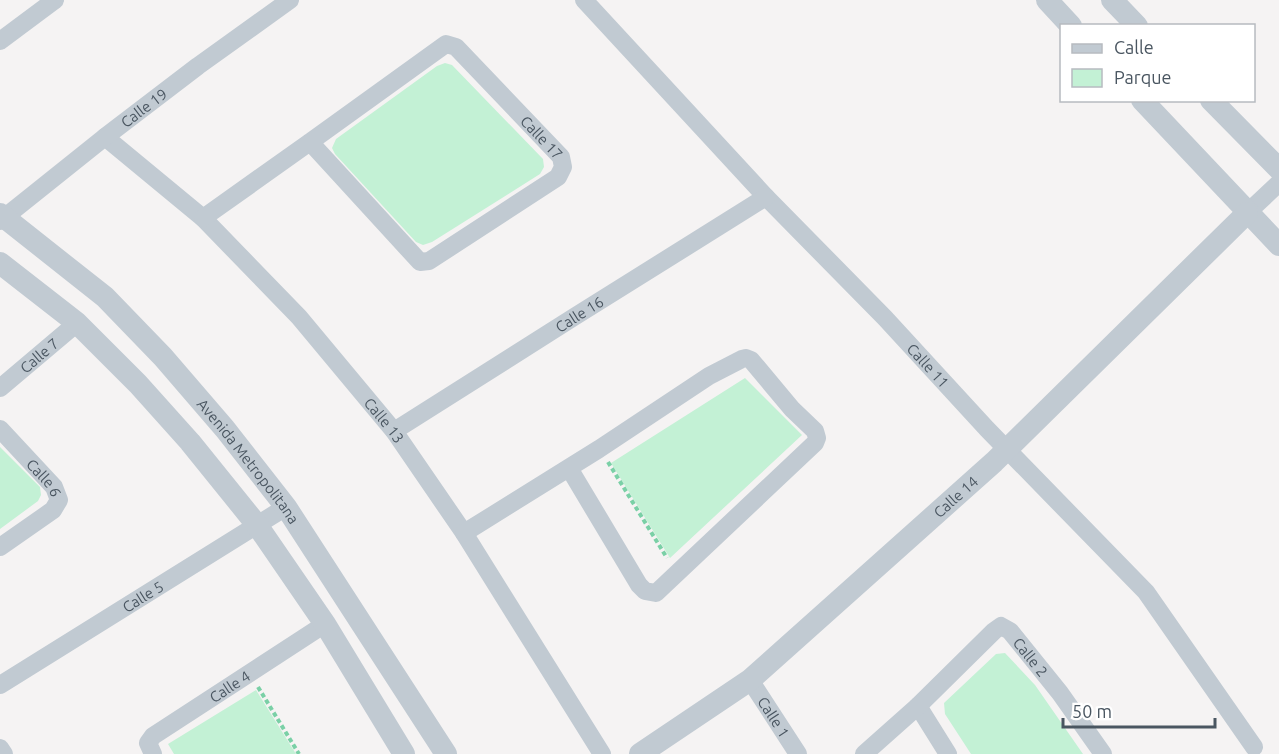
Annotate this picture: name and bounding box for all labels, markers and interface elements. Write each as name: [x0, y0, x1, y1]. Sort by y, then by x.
legend: [1060, 24, 1255, 102]
text: Calle: [1114, 37, 1154, 57]
text: Parque: [1114, 67, 1171, 87]
street label: Calle 19: [117, 85, 170, 131]
street label: Calle 17: [517, 112, 567, 162]
street label: Calle 16: [552, 292, 606, 335]
street label: Calle 7: [16, 334, 62, 376]
street label: Calle 11: [904, 340, 953, 391]
street label: Calle 13: [361, 394, 408, 446]
street label: Avenida Metropolitana: [194, 395, 303, 526]
street label: Calle 6: [23, 455, 65, 499]
street label: Calle 14: [930, 472, 981, 521]
street label: Calle 5: [119, 577, 166, 615]
street label: Calle 2: [1010, 634, 1052, 680]
street label: Calle 4: [206, 667, 253, 706]
scale bar: [1063, 691, 1214, 729]
street label: Calle 1: [755, 693, 793, 740]
text: 50 m: [1072, 701, 1112, 721]

